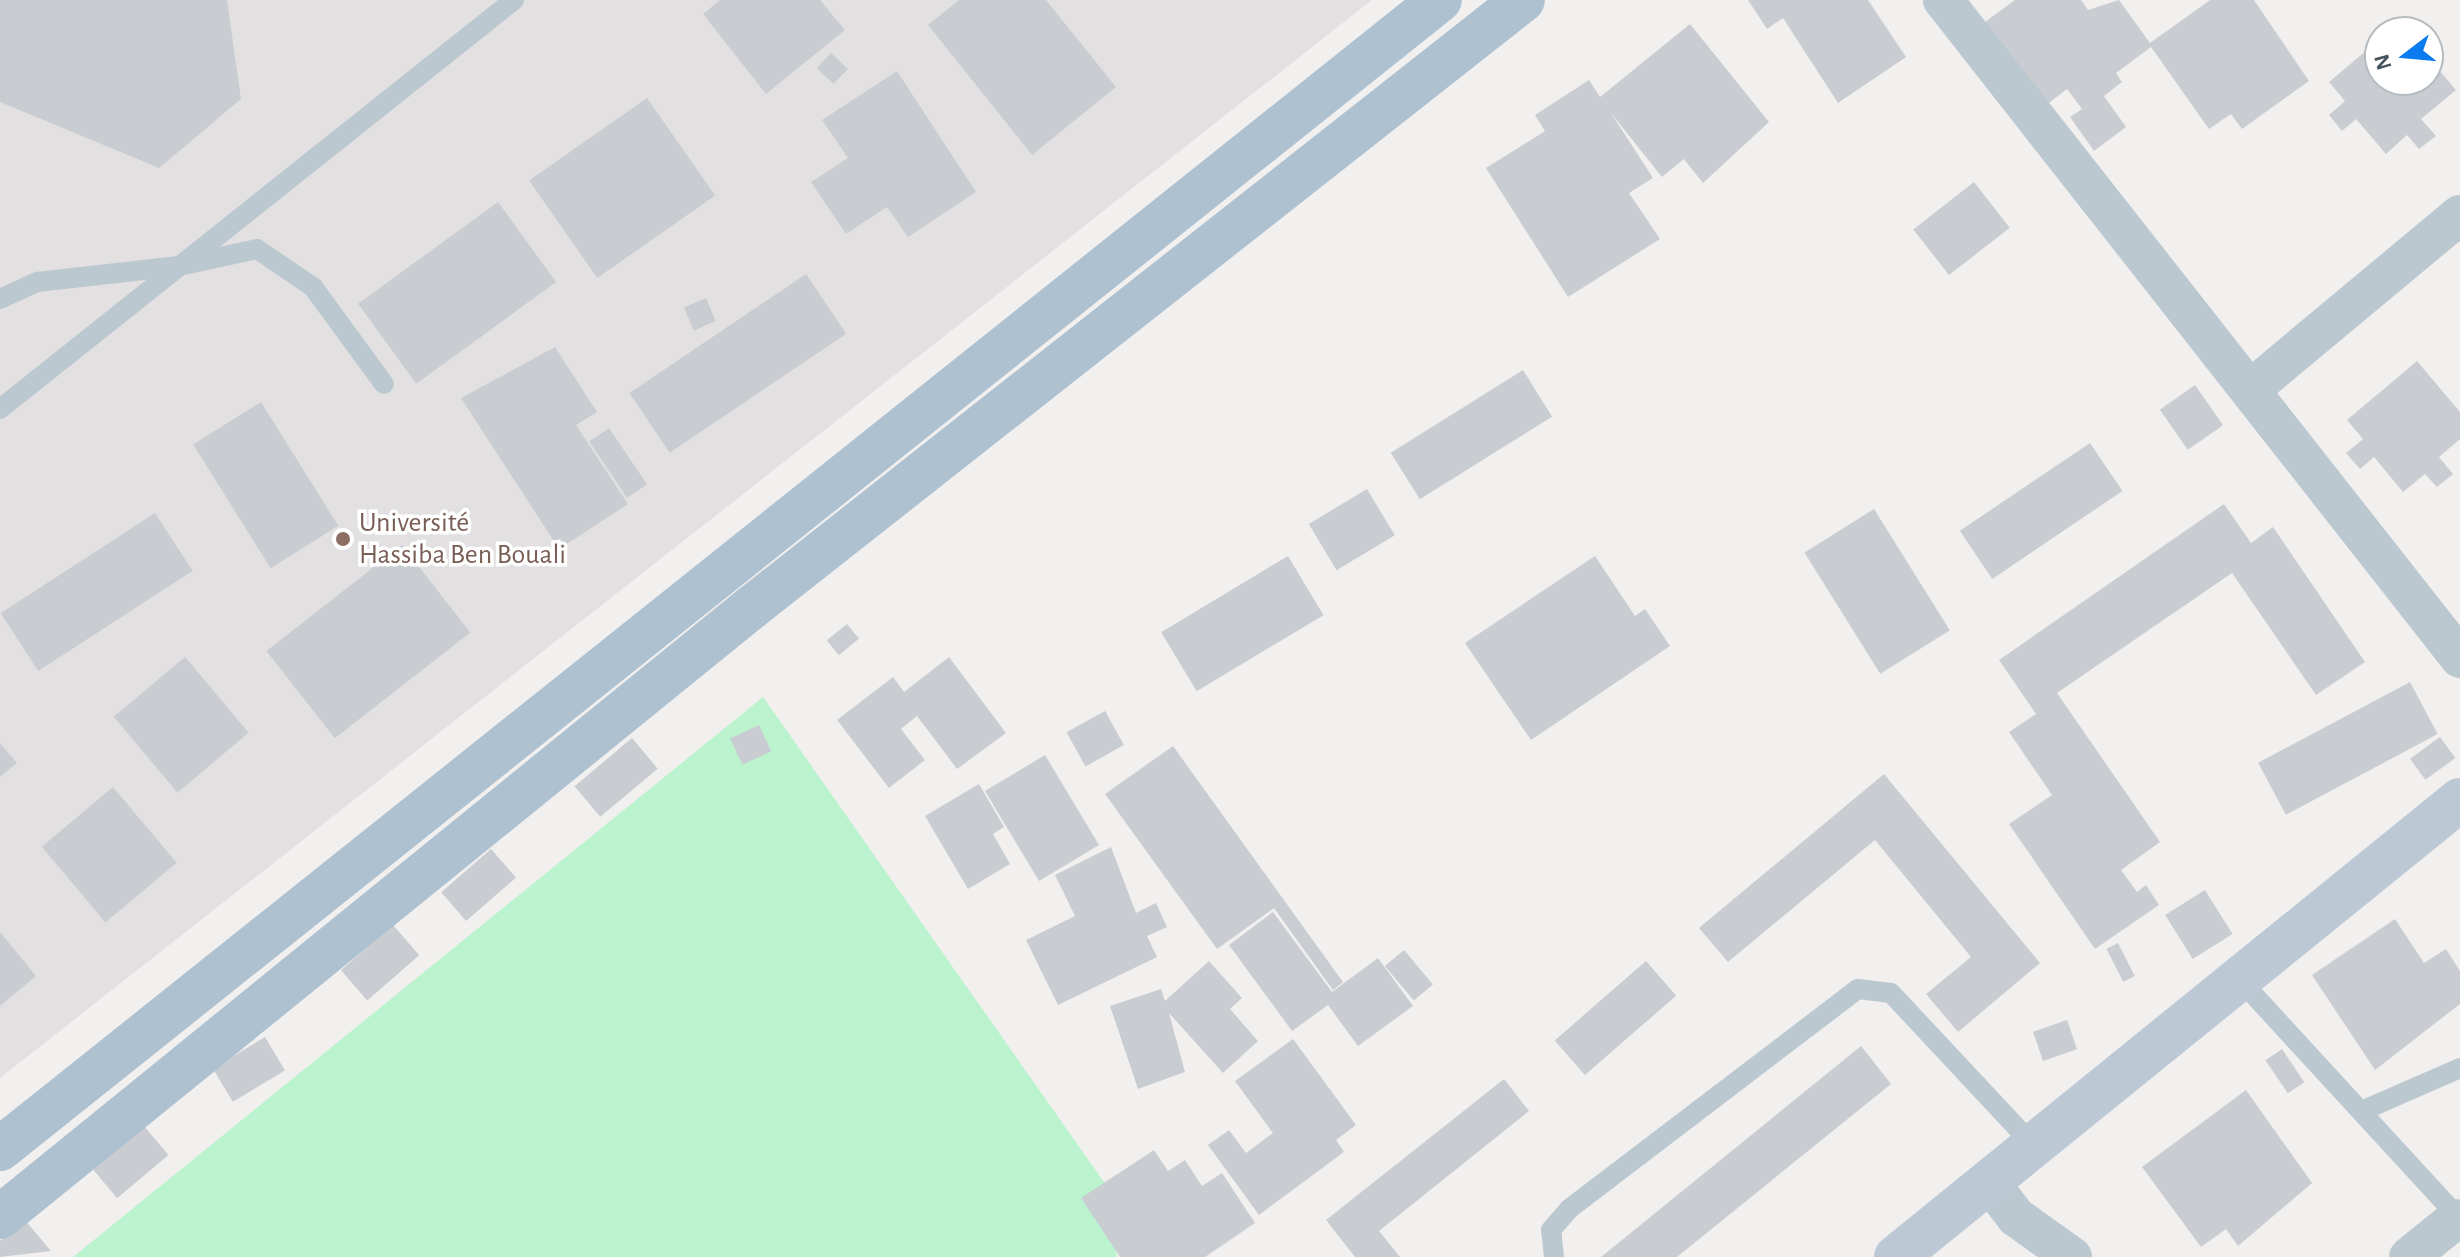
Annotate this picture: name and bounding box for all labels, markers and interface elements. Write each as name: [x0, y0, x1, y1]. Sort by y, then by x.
north arrow: [2364, 16, 2444, 96]
text: N: [2370, 52, 2396, 72]
place label: Université Hassiba Ben Bouali: [359, 506, 566, 572]
marker: Université Hassiba Ben Bouali: [334, 530, 352, 548]

